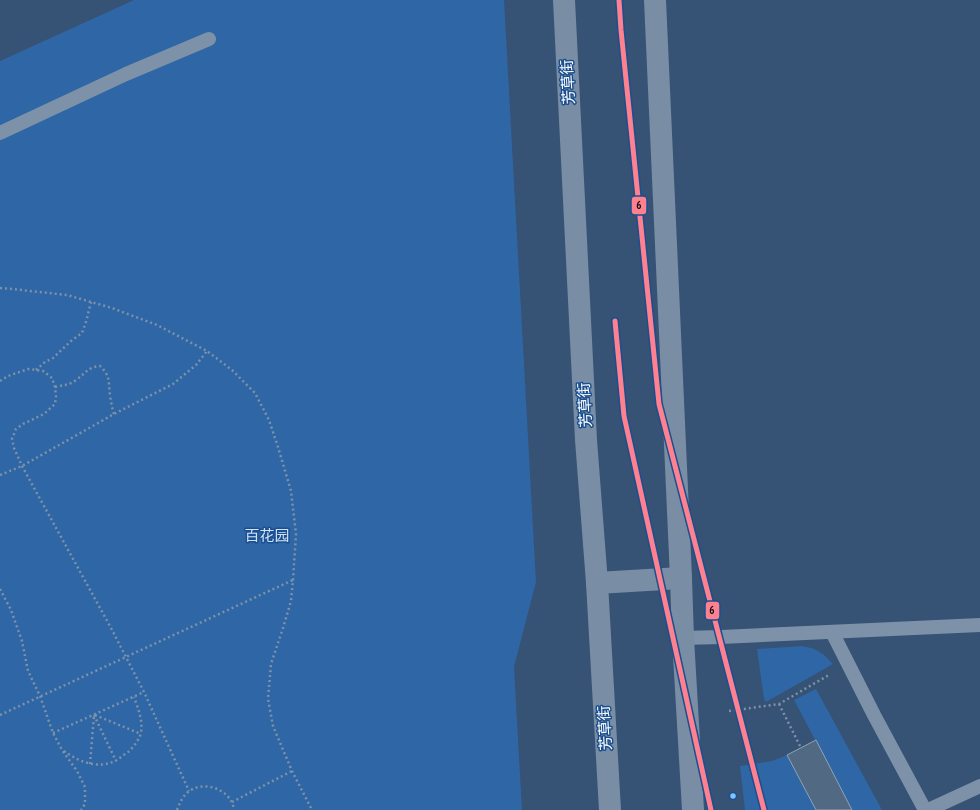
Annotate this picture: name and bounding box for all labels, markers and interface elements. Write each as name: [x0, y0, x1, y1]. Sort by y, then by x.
street label: 芳草街: [557, 59, 578, 105]
line badge: 6: [631, 196, 647, 215]
text: 6: [636, 198, 642, 212]
street label: 芳草街: [574, 382, 595, 428]
park label: 百花园: [244, 526, 290, 545]
line badge: 6: [705, 601, 720, 620]
text: 6: [709, 603, 715, 617]
street label: 芳草街: [594, 705, 615, 751]
unlabelled marker: [728, 791, 738, 801]

